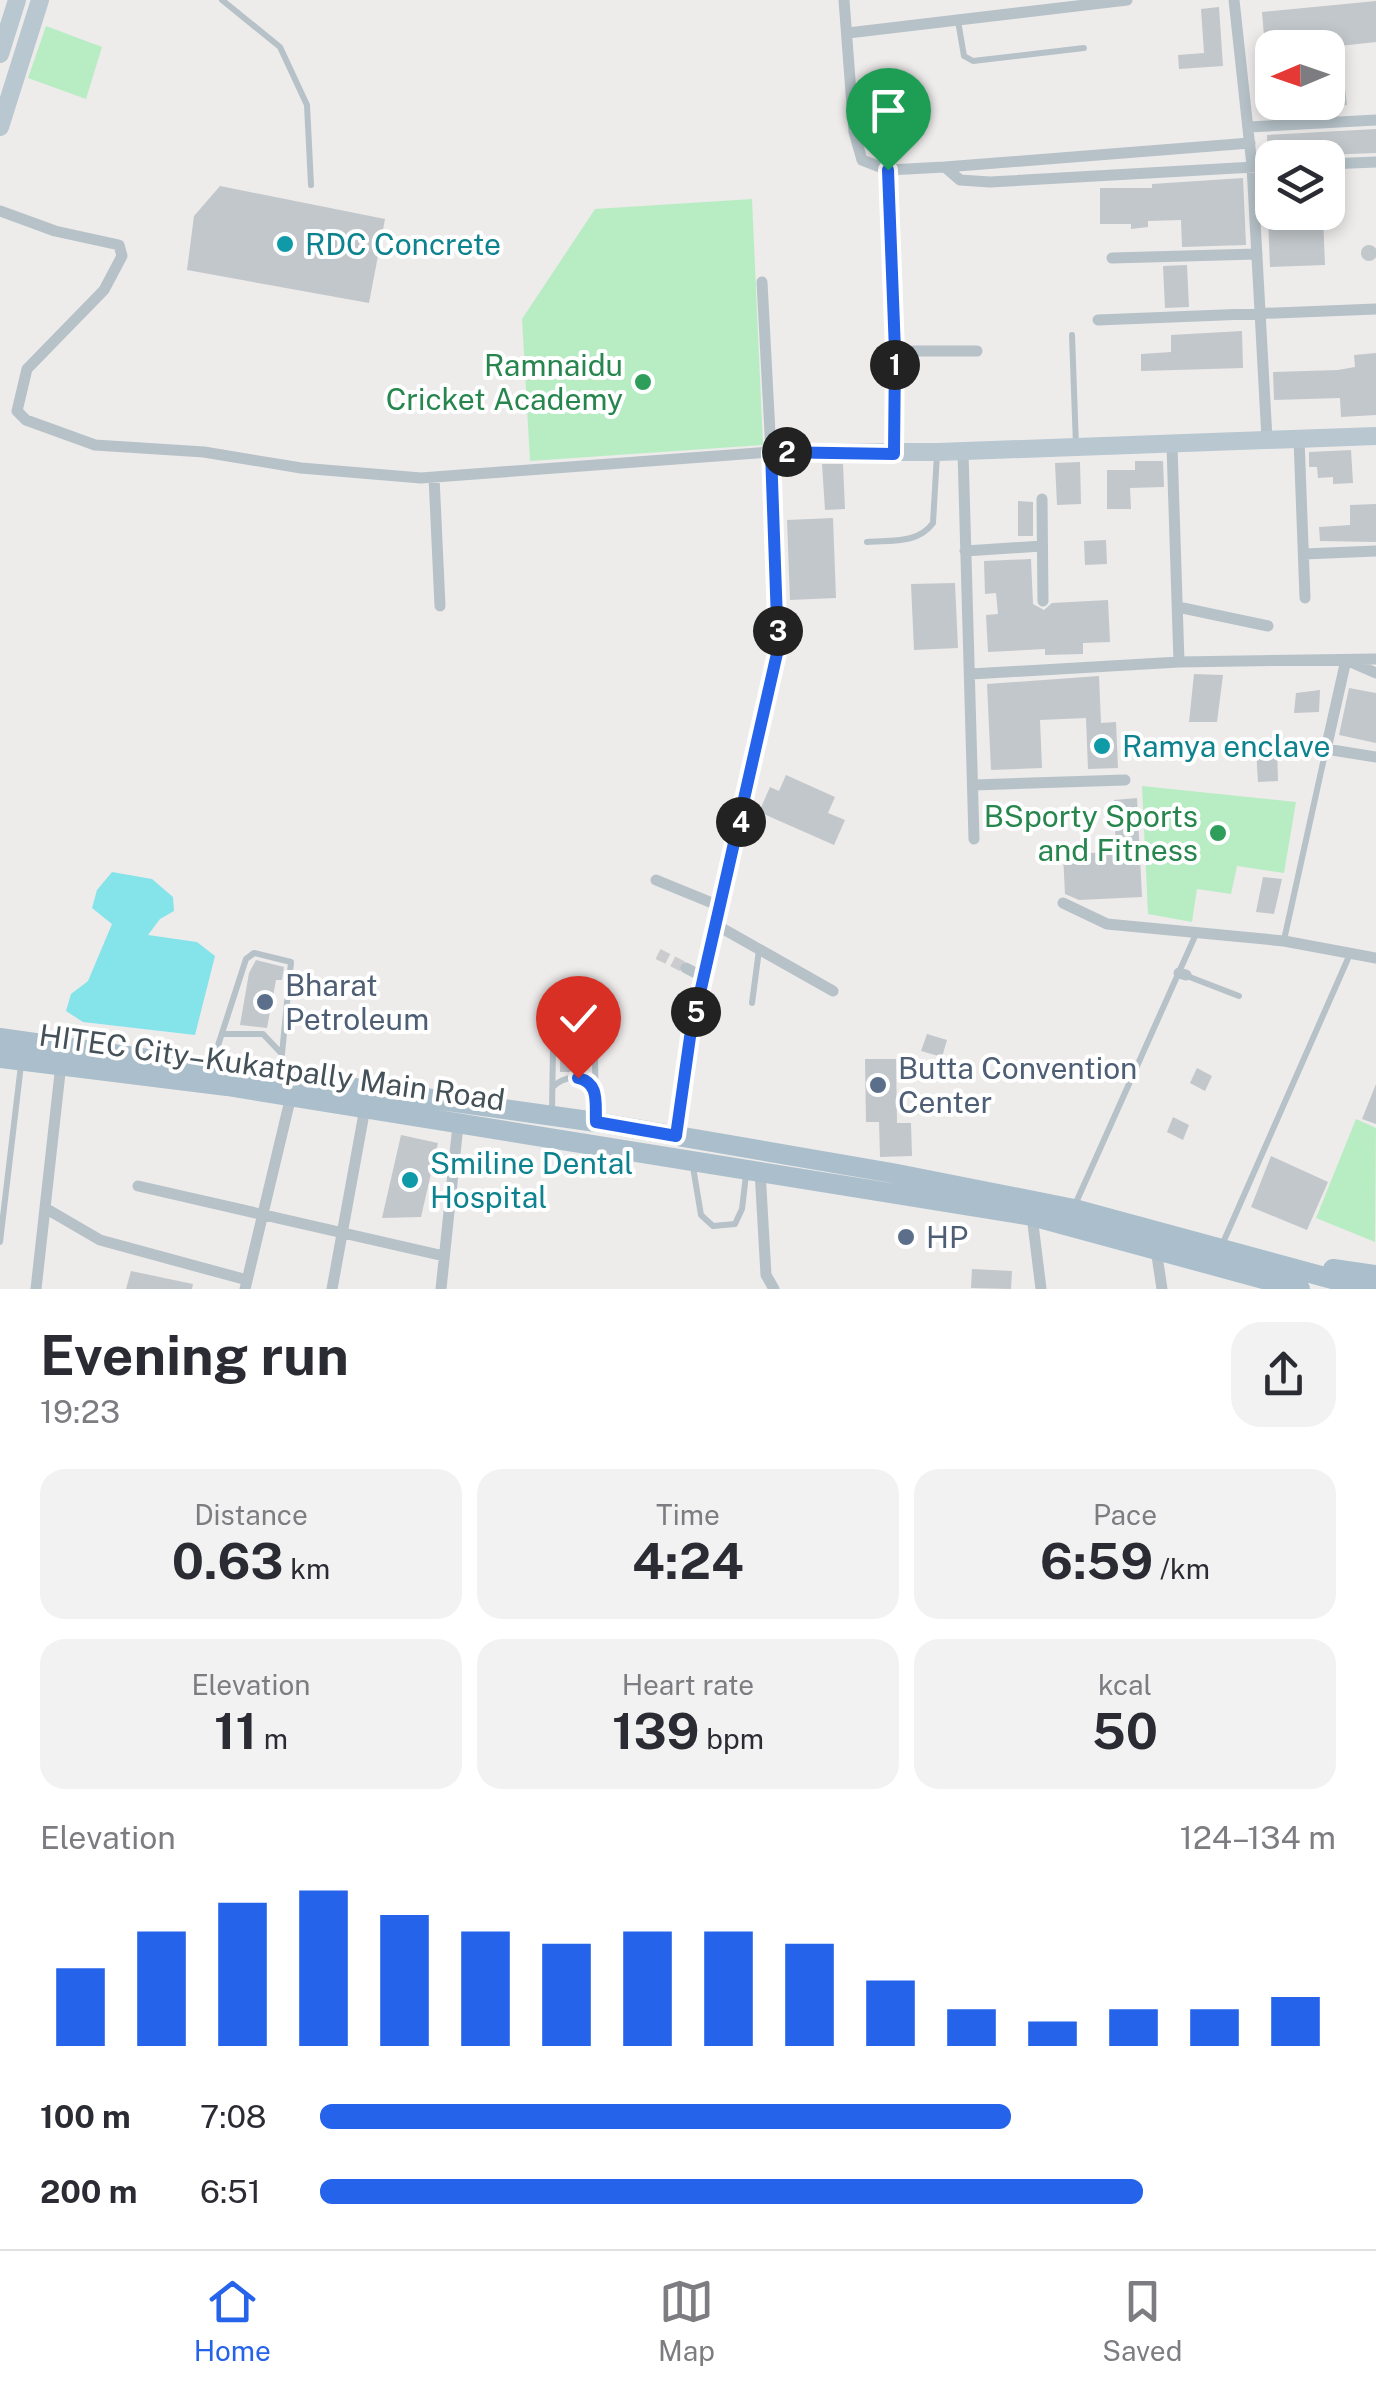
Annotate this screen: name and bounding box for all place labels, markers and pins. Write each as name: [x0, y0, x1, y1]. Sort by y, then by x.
pin: [846, 68, 931, 171]
place label: RDC Concrete: [305, 226, 501, 262]
marker: RDC Concrete: [274, 233, 296, 255]
pin: 1: [870, 340, 920, 390]
place label: Ramnaidu Cricket Academy: [386, 347, 623, 417]
marker: Ramnaidu Cricket Academy: [632, 371, 654, 393]
pin: 2: [762, 427, 812, 477]
pin: 3: [753, 606, 803, 656]
place label: Ramya enclave: [1122, 728, 1330, 764]
marker: Ramya enclave: [1091, 735, 1113, 757]
pin: 4: [716, 797, 766, 847]
place label: BSporty Sports and Fitness: [984, 798, 1198, 868]
marker: BSporty Sports and Fitness: [1207, 822, 1229, 844]
place label: Bharat Petroleum: [285, 967, 429, 1037]
pin: [536, 976, 621, 1079]
pin: 5: [671, 987, 721, 1037]
marker: Bharat Petroleum: [254, 991, 276, 1013]
place label: Butta Convention Center: [898, 1050, 1137, 1120]
marker: Butta Convention Center: [867, 1074, 889, 1096]
place label: Smiline Dental Hospital: [430, 1145, 633, 1215]
marker: Smiline Dental Hospital: [399, 1169, 421, 1191]
place label: HP: [926, 1219, 968, 1255]
marker: HP: [895, 1226, 917, 1248]

